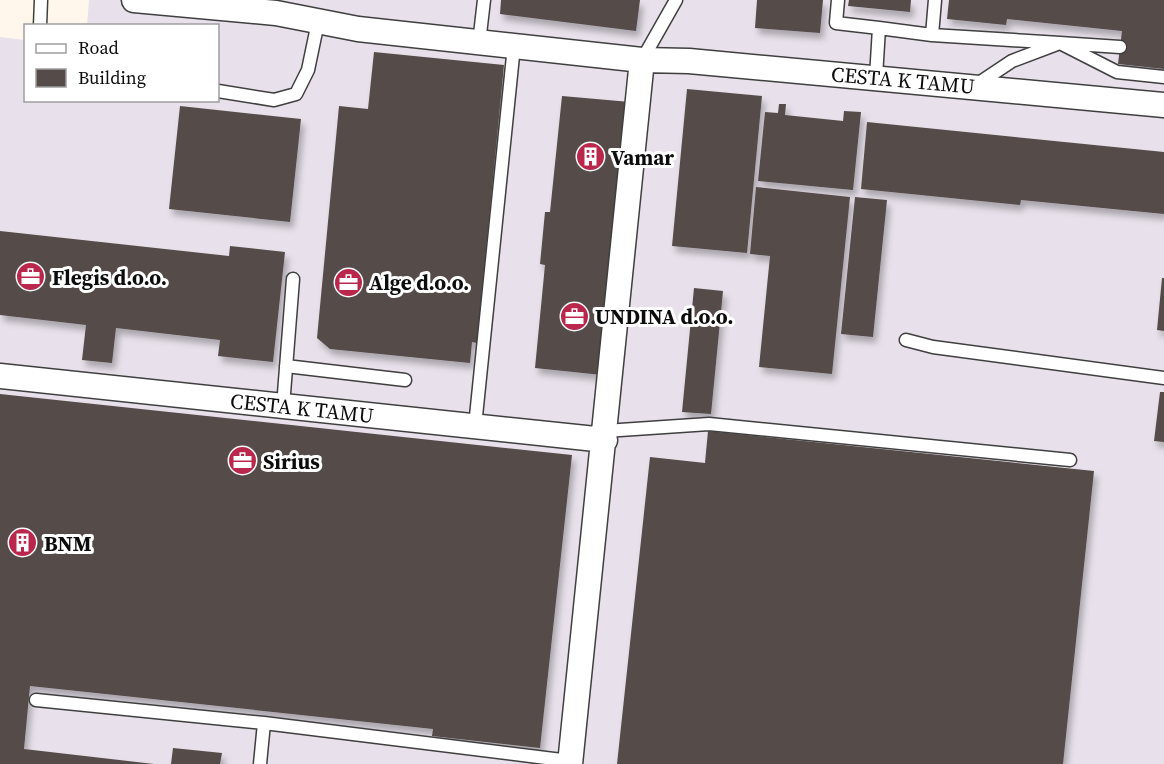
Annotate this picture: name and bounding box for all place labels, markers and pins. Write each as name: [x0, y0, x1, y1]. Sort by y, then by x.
building icon: Vamar: [574, 141, 606, 173]
place label: Vamar: [611, 143, 674, 172]
office icon: Flegis d.o.o.: [15, 261, 47, 293]
place label: Flegis d.o.o.: [52, 263, 167, 292]
office icon: Alge d.o.o.: [332, 266, 364, 298]
place label: Alge d.o.o.: [369, 268, 469, 297]
office icon: UNDINA d.o.o.: [558, 300, 590, 332]
place label: UNDINA d.o.o.: [595, 302, 734, 331]
office icon: Sirius: [226, 445, 258, 477]
place label: Sirius: [263, 447, 320, 476]
building icon: BNM: [7, 527, 39, 559]
place label: BNM: [44, 529, 92, 558]

